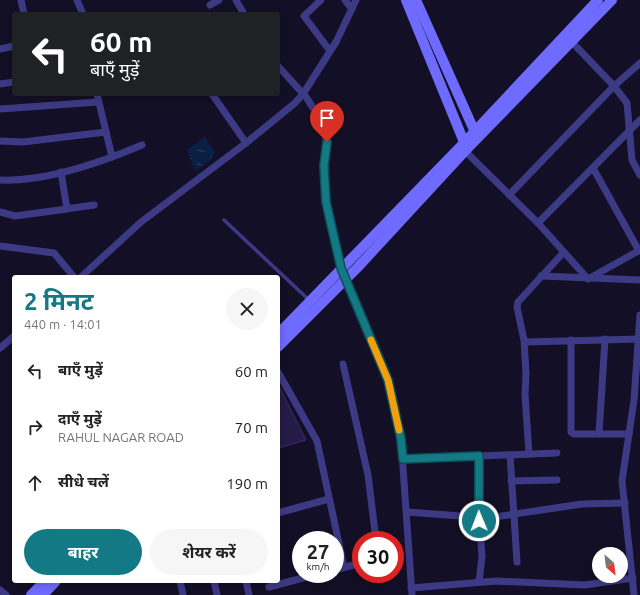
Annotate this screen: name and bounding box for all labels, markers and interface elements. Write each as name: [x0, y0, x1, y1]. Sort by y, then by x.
text: 60 m: [90, 26, 152, 57]
icon: left: [24, 28, 76, 80]
text: बाएँ मुड़ें: [90, 59, 139, 79]
pin: [310, 101, 344, 142]
icon: arrive: [316, 107, 338, 129]
text: 2 मिनट: [24, 288, 94, 315]
button: close: [226, 288, 268, 330]
text: 440 m · 14:01: [24, 317, 102, 331]
icon: left: [24, 360, 46, 382]
text: बाएँ मुड़ें: [58, 361, 103, 378]
text: 60 m: [235, 363, 268, 380]
text: दाएँ मुड़ें: [58, 410, 102, 427]
icon: right: [24, 416, 46, 438]
text: 70 m: [235, 419, 268, 436]
text: RAHUL NAGAR ROAD: [58, 430, 184, 444]
icon: ahead: [24, 472, 46, 494]
text: सीधे चलें: [58, 473, 109, 490]
text: 190 m: [226, 475, 268, 492]
position arrow: [458, 500, 500, 542]
button: बाहर: [24, 529, 142, 575]
button: शेयर करें: [150, 529, 268, 575]
speed limit sign: 30: [352, 531, 404, 583]
text: 27: [307, 540, 329, 563]
north arrow: [592, 547, 628, 583]
map controls: [592, 547, 628, 583]
text: km/h: [306, 561, 330, 572]

